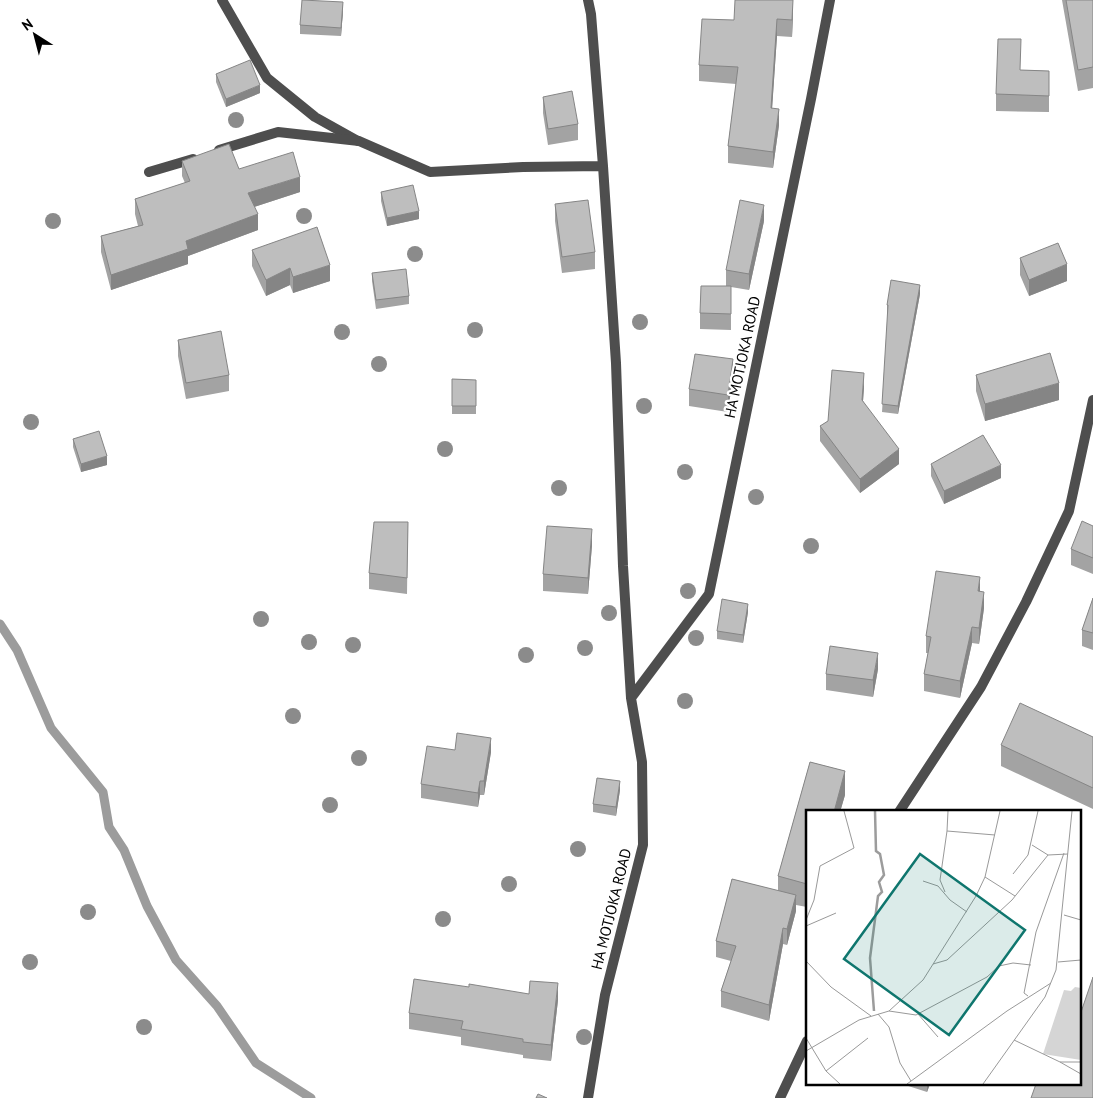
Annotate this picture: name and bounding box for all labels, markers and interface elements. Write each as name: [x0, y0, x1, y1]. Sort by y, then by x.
north arrow: [10, 10, 60, 60]
text: N: [18, 14, 36, 34]
street label: HA MOTJOKA ROAD: [720, 294, 764, 420]
inset map: [806, 810, 1080, 1086]
street label: HA MOTJOKA ROAD: [587, 846, 635, 972]

